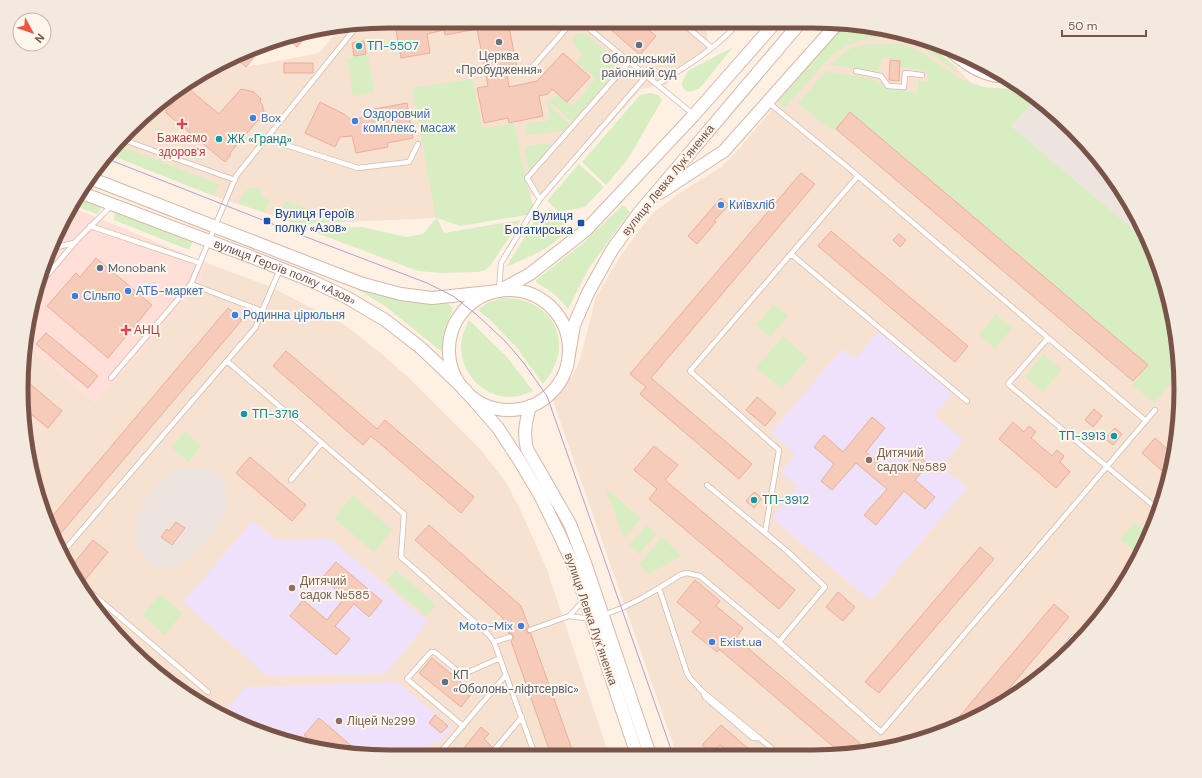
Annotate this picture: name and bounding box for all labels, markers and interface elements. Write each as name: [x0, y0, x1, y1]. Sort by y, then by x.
north arrow: [12, 12, 52, 52]
scale bar: [1062, 12, 1146, 38]
text: 50 m: [1068, 18, 1097, 34]
text: N: [32, 31, 48, 46]
marker: Церква «Пробудження»: [494, 37, 504, 47]
place label: ТП-5507: [367, 38, 419, 54]
marker: Оболонський районний суд: [634, 40, 644, 50]
marker: ТП-5507: [354, 41, 364, 51]
place label: Церква «Пробудження»: [456, 48, 542, 78]
place label: Оболонський районний суд: [601, 51, 677, 81]
place label: Оздоровчий комплекс, масаж: [363, 106, 456, 136]
place label: Box: [261, 110, 281, 126]
marker: Box: [248, 113, 258, 123]
marker: Оздоровчий комплекс, масаж: [350, 116, 360, 126]
marker: Бажаємо здоров'я: [177, 119, 187, 129]
street label: вулиця Левка Лукʼяненка: [618, 121, 718, 239]
place label: Бажаємо здоров'я: [157, 130, 207, 160]
place label: ЖК «Гранд»: [227, 131, 292, 147]
marker: ЖК «Гранд»: [214, 134, 224, 144]
place label: Київхліб: [729, 197, 775, 213]
marker: Київхліб: [716, 200, 726, 210]
place label: Вулиця Героїв полку «Азов»: [275, 206, 354, 236]
place label: Вулиця Богатирська: [505, 208, 573, 238]
marker: Вулиця Героїв полку «Азов»: [262, 216, 272, 226]
marker: Вулиця Богатирська: [576, 218, 586, 228]
street label: вулиця Героїв полку «Азов»: [212, 236, 359, 309]
place label: Monobank: [108, 260, 166, 276]
marker: Monobank: [95, 263, 105, 273]
place label: АТБ-маркет: [136, 283, 204, 299]
marker: АТБ-маркет: [123, 286, 133, 296]
place label: Сільпо: [83, 288, 121, 304]
marker: Сільпо: [70, 291, 80, 301]
place label: Родинна цірюльня: [243, 307, 345, 323]
marker: Родинна цірюльня: [230, 310, 240, 320]
place label: АНЦ: [134, 322, 160, 338]
marker: АНЦ: [121, 325, 131, 335]
place label: ТП-3716: [252, 406, 299, 422]
marker: ТП-3716: [239, 409, 249, 419]
place label: ТП-3913: [1059, 428, 1106, 444]
marker: ТП-3913: [1109, 431, 1119, 441]
place label: Дитячий садок №589: [877, 445, 946, 475]
marker: Дитячий садок №589: [864, 455, 874, 465]
place label: ТП-3912: [762, 492, 809, 508]
marker: ТП-3912: [749, 495, 759, 505]
street label: вулиця Левка Лукʼяненка: [561, 551, 621, 688]
place label: Дитячий садок №585: [300, 573, 370, 603]
marker: Дитячий садок №585: [287, 583, 297, 593]
place label: Moto-Mix: [459, 618, 513, 634]
marker: Moto-Mix: [516, 621, 526, 631]
place label: Exist.ua: [720, 634, 762, 650]
marker: Exist.ua: [707, 637, 717, 647]
place label: КП «Оболонь-ліфтсервіс»: [453, 667, 579, 697]
marker: КП «Оболонь-ліфтсервіс»: [440, 677, 450, 687]
place label: Ліцей №299: [347, 713, 416, 729]
marker: Ліцей №299: [334, 716, 344, 726]

